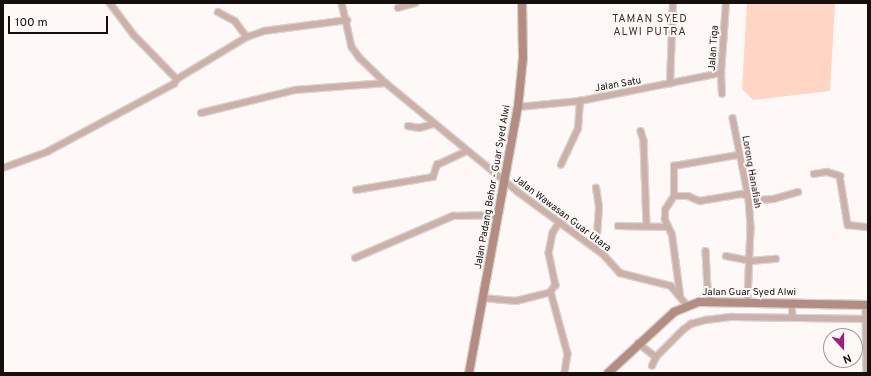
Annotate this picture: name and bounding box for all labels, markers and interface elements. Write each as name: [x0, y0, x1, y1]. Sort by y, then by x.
scale bar: [10, 8, 110, 34]
district label: TAMAN SYED ALWI PUTRA: [612, 13, 688, 39]
text: 100 m: [15, 15, 48, 31]
street label: Jalan Tiga: [706, 25, 722, 71]
street label: Jalan Satu: [594, 75, 642, 95]
street label: Jalan Padang Behor - Guar Syed Alwi: [473, 104, 513, 270]
street label: Lorong Hanafiah: [739, 135, 763, 209]
street label: Jalan Wawasan Guar Utara: [511, 173, 613, 255]
street label: Jalan Guar Syed Alwi: [702, 287, 796, 299]
north arrow: [823, 328, 863, 368]
text: N: [841, 350, 853, 366]

